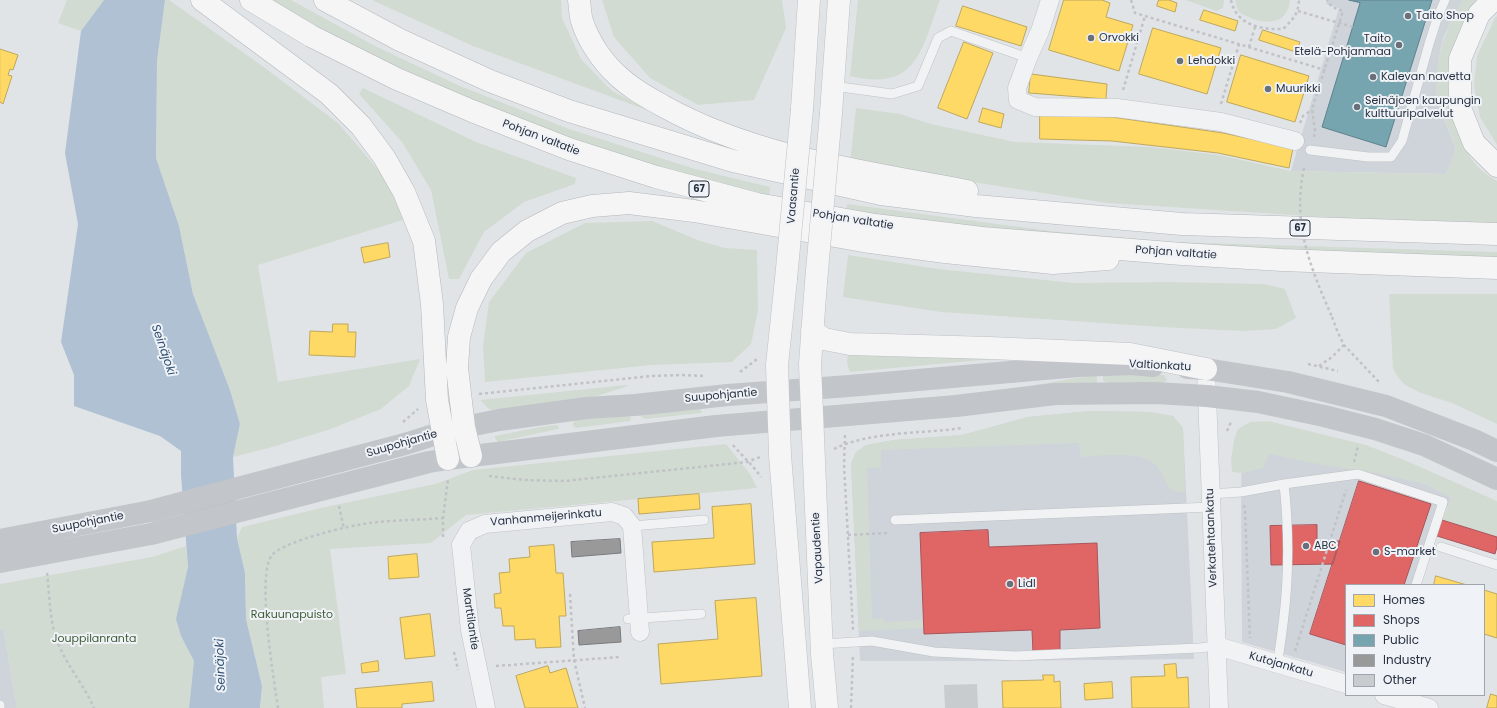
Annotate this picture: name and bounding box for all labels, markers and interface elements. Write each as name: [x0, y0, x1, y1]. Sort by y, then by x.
place label: Taito Shop: [1416, 9, 1474, 23]
marker: Taito Shop: [1403, 11, 1413, 21]
place label: Orvokki: [1099, 31, 1139, 45]
place label: Taito Etelä-Pohjanmaa: [1294, 32, 1391, 58]
marker: Orvokki: [1086, 33, 1096, 43]
marker: Taito Etelä-Pohjanmaa: [1394, 40, 1404, 50]
place label: Lehdokki: [1188, 54, 1235, 68]
marker: Lehdokki: [1175, 56, 1185, 66]
place label: Kalevan navetta: [1381, 70, 1471, 84]
marker: Kalevan navetta: [1368, 72, 1378, 82]
place label: Muurikki: [1276, 82, 1320, 96]
marker: Muurikki: [1263, 84, 1273, 94]
place label: Seinäjoen kaupungin kulttuuripalvelut: [1365, 94, 1481, 120]
marker: Seinäjoen kaupungin kulttuuripalvelut: [1352, 102, 1362, 112]
street label: Pohjan valtatie: [500, 117, 582, 159]
street label: Vaasantie: [785, 168, 803, 224]
road number: 67: [689, 181, 709, 197]
street label: Pohjan valtatie: [812, 207, 894, 233]
road number: 67: [1290, 220, 1310, 236]
street label: Pohjan valtatie: [1135, 244, 1217, 262]
water label: Seinäjoki: [148, 323, 178, 377]
street label: Valtionkatu: [1128, 358, 1192, 374]
street label: Suupohjantie: [684, 386, 758, 406]
street label: Suupohjantie: [365, 428, 439, 460]
street label: Verkatehtaankatu: [1204, 488, 1220, 588]
street label: Vanhanmeijerinkatu: [490, 507, 602, 529]
street label: Suupohjantie: [51, 510, 125, 536]
street label: Vapaudentie: [810, 512, 826, 584]
place label: ABC: [1314, 539, 1337, 553]
marker: ABC: [1301, 541, 1311, 551]
place label: S-market: [1384, 545, 1436, 559]
marker: S-market: [1371, 547, 1381, 557]
place label: Lidl: [1018, 577, 1036, 591]
marker: Lidl: [1005, 579, 1015, 589]
legend: [1345, 584, 1485, 696]
street label: Marttilantie: [459, 587, 481, 651]
text: Homes: [1383, 591, 1425, 608]
park label: Rakuunapuisto: [251, 608, 333, 622]
text: Shops: [1383, 611, 1420, 628]
text: Public: [1383, 631, 1419, 648]
park label: Jouppilanranta: [52, 632, 136, 646]
water label: Seinäjoki: [213, 638, 229, 692]
street label: Kutojankatu: [1247, 650, 1315, 680]
text: Industry: [1383, 651, 1431, 668]
text: Other: [1383, 671, 1416, 688]

